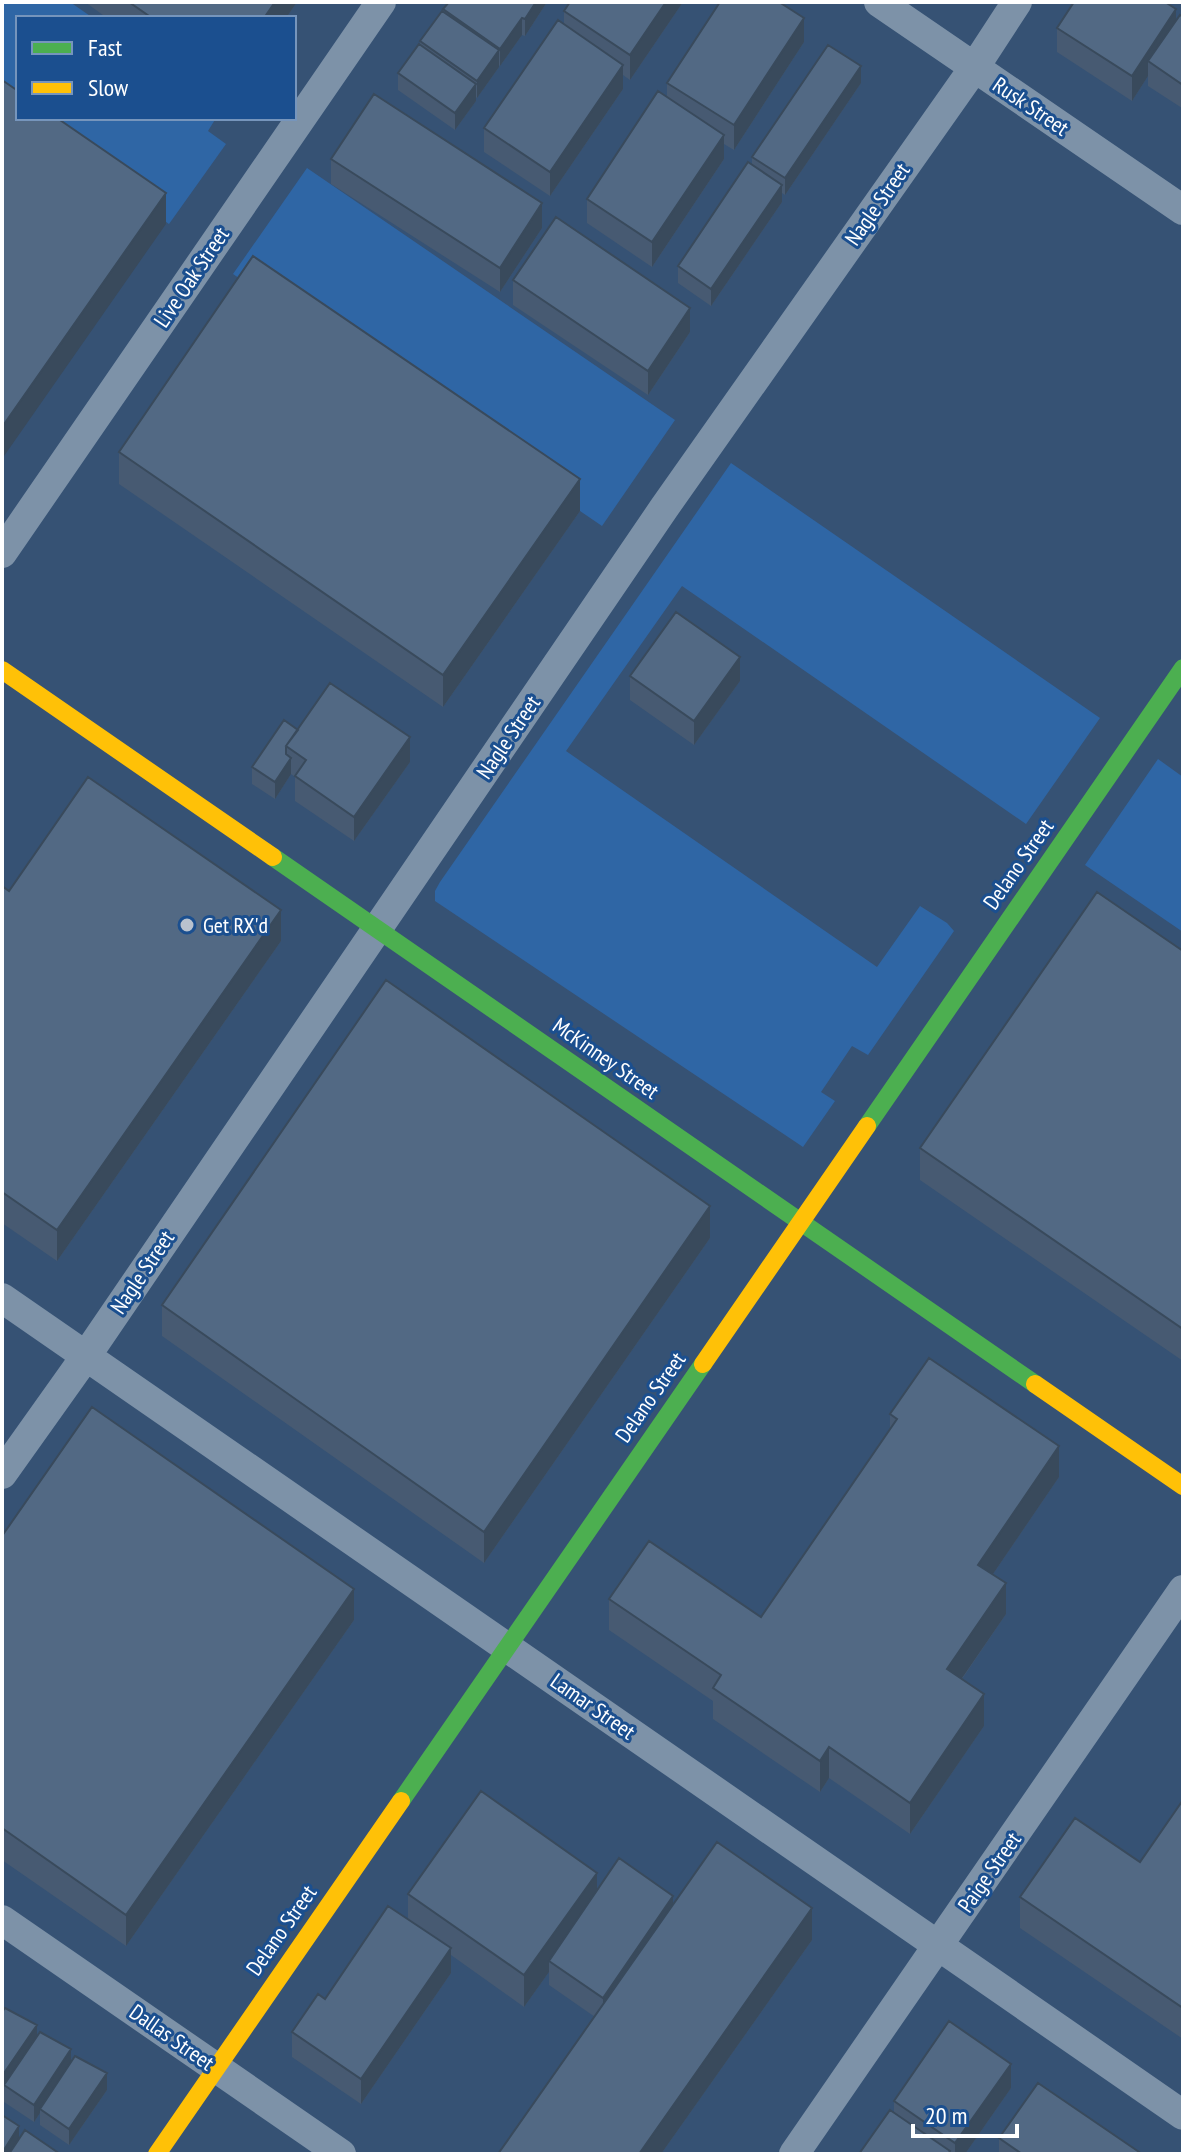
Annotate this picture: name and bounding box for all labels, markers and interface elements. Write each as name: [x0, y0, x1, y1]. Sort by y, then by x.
legend: [16, 16, 296, 120]
text: Fast: [88, 32, 123, 63]
street label: Rusk Street: [988, 70, 1074, 142]
text: Slow: [88, 72, 129, 103]
street label: Nagle Street: [838, 157, 916, 251]
street label: Live Oak Street: [147, 221, 235, 333]
street label: Nagle Street: [470, 690, 546, 784]
street label: Delano Street: [977, 813, 1059, 915]
place label: Get RX'd: [203, 911, 268, 939]
marker: Get RX'd: [178, 916, 196, 934]
street label: McKinney Street: [547, 1011, 665, 1105]
street label: Nagle Street: [104, 1225, 180, 1319]
street label: Delano Street: [609, 1346, 691, 1448]
street label: Lamar Street: [545, 1667, 641, 1745]
street label: Paige Street: [951, 1826, 1027, 1918]
street label: Delano Street: [240, 1879, 322, 1981]
street label: Dallas Street: [124, 1998, 220, 2076]
scale bar: [913, 2088, 1017, 2138]
text: 20 m: [925, 2100, 967, 2131]

